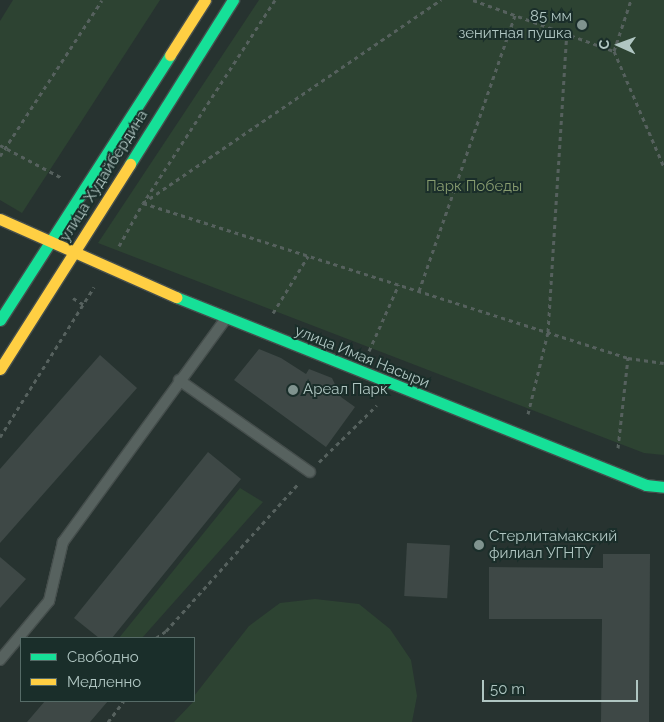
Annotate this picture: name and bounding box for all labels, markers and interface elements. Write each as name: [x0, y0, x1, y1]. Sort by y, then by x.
place label: 85 мм зенитная пушка: [458, 7, 572, 42]
marker: 85 мм зенитная пушка: [576, 19, 588, 31]
north arrow: [594, 20, 644, 70]
text: С: [596, 39, 612, 50]
street label: улица Худайбердина: [56, 107, 152, 245]
park label: Парк Победы: [426, 178, 522, 196]
street label: улица Имая Насыри: [292, 322, 432, 392]
place label: Ареал Парк: [303, 381, 388, 399]
marker: Ареал Парк: [287, 384, 299, 396]
place label: Стерлитамакский филиал УГНТУ: [489, 527, 617, 562]
marker: Стерлитамакский филиал УГНТУ: [473, 539, 485, 551]
legend: [20, 637, 195, 702]
text: Свободно: [67, 648, 139, 666]
scale bar: [484, 670, 640, 702]
text: Медленно: [67, 673, 141, 691]
text: 50 m: [490, 680, 525, 698]

